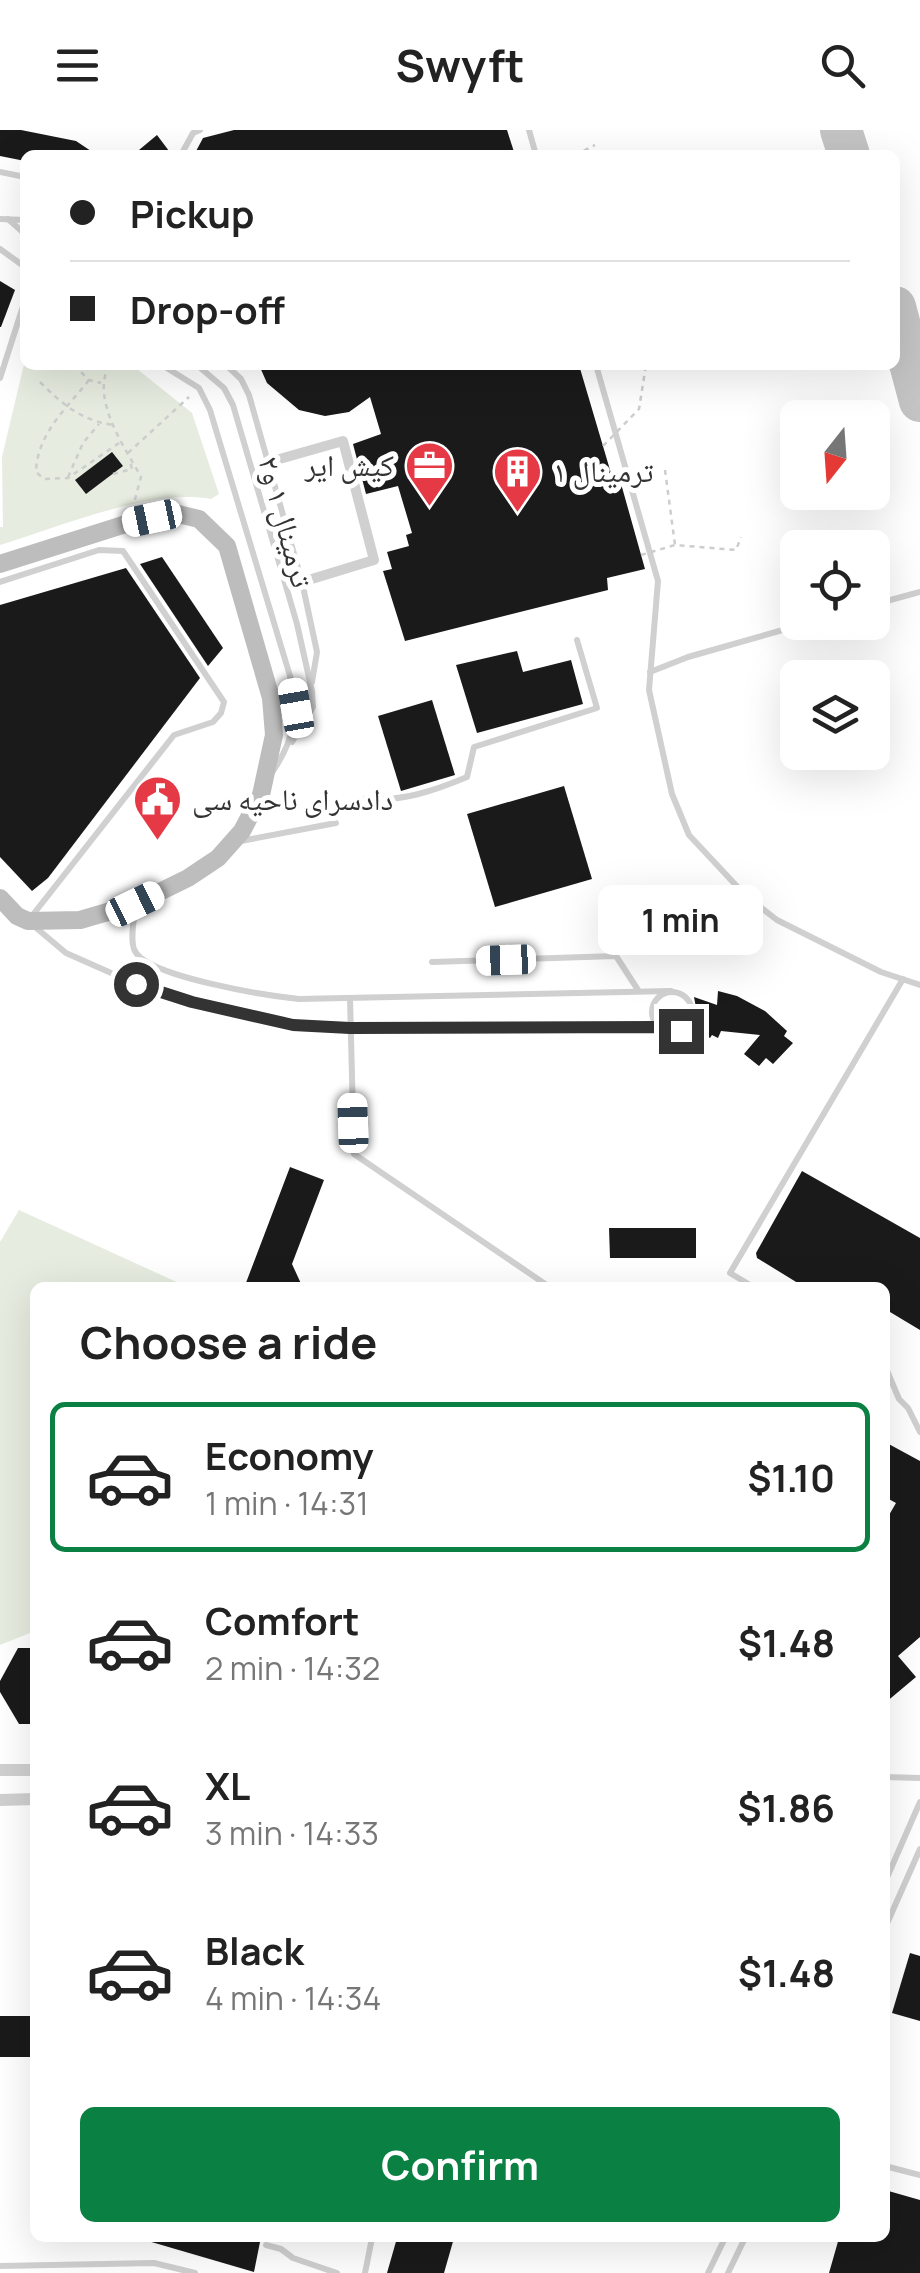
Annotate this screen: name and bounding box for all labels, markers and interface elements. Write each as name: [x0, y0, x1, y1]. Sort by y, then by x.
text: Swyft: [396, 34, 524, 96]
icon: menu: [50, 38, 105, 93]
icon: search: [815, 38, 870, 93]
text: Pickup: [130, 187, 254, 239]
text: Drop-off: [130, 283, 285, 335]
north arrow: [780, 400, 890, 510]
map controls: [780, 400, 890, 770]
office icon: کیش ایر: [403, 440, 455, 508]
place label: کیش ایر: [304, 444, 394, 485]
building icon: ترمینال ۱: [492, 446, 544, 514]
place label: ترمینال ۱: [553, 450, 654, 491]
street label: ترمینال ۱ و۲: [249, 452, 324, 592]
car: [120, 497, 184, 539]
button: locate: [780, 530, 890, 640]
button: layers: [780, 660, 890, 770]
car: [276, 676, 316, 740]
public building icon: دادسرای ناحیه سی: [131, 774, 183, 842]
place label: دادسرای ناحیه سی: [192, 778, 393, 819]
car: [101, 877, 169, 931]
callout: 1 min: [598, 886, 764, 956]
text: 1 min: [641, 898, 720, 942]
car: [475, 944, 537, 976]
route start: [114, 962, 159, 1007]
route end: [659, 1009, 704, 1054]
car: [337, 1092, 369, 1154]
text: Choose a ride: [80, 1311, 377, 1373]
text: Economy: [205, 1429, 374, 1481]
icon: car: [85, 1432, 175, 1522]
text: $1.10: [747, 1451, 835, 1503]
text: 1 min · 14:31: [205, 1481, 369, 1525]
text: Comfort: [205, 1594, 359, 1646]
icon: car: [85, 1597, 175, 1687]
text: $1.48: [738, 1616, 835, 1668]
text: 2 min · 14:32: [205, 1646, 380, 1690]
text: XL: [205, 1759, 250, 1811]
icon: car: [85, 1762, 175, 1852]
text: $1.86: [738, 1781, 835, 1833]
text: 3 min · 14:33: [205, 1811, 379, 1855]
text: Black: [205, 1924, 304, 1976]
icon: car: [85, 1927, 175, 2017]
text: $1.48: [738, 1946, 835, 1998]
text: 4 min · 14:34: [205, 1976, 381, 2020]
button: Confirm: [80, 2107, 840, 2222]

